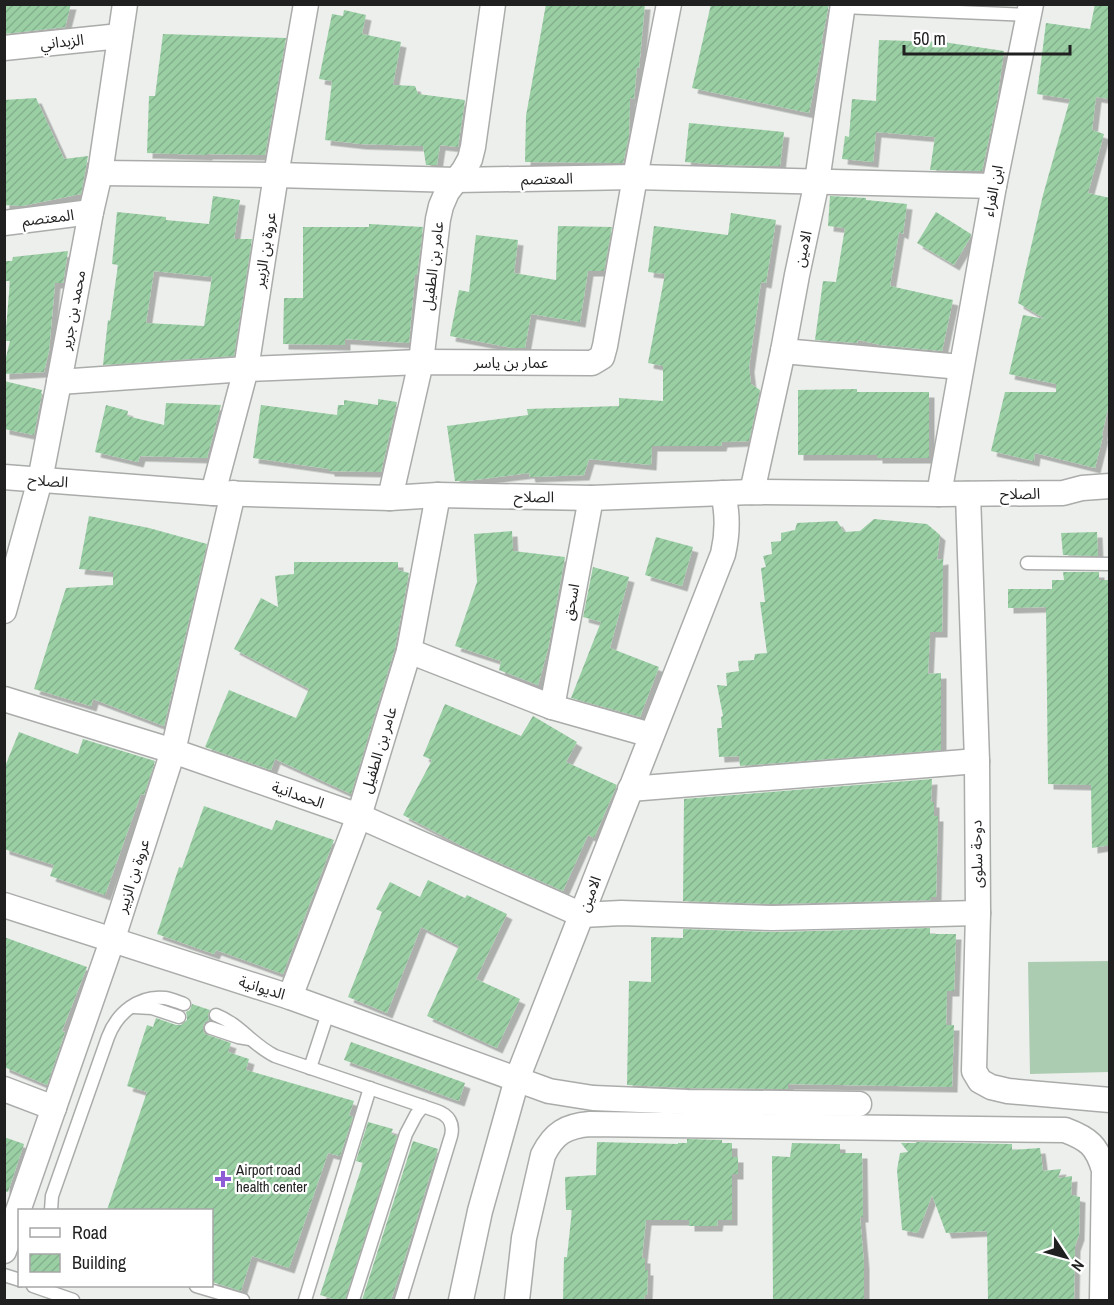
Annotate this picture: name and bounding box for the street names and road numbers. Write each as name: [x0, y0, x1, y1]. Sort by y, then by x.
street label: الزبداني: [39, 29, 85, 56]
street label: ابن الفراء: [977, 163, 1008, 219]
street label: المعتصم: [521, 168, 573, 190]
street label: المعتصم: [21, 204, 75, 232]
street label: عروة بن الزبير: [248, 210, 281, 290]
street label: عامر بن الطفيل: [417, 220, 448, 312]
street label: الامين: [788, 229, 817, 269]
street label: محمد بن جرير: [54, 268, 91, 352]
street label: عمار بن ياسر: [473, 352, 549, 373]
street label: الصلاح: [27, 469, 69, 494]
street label: الصلاح: [1000, 483, 1040, 506]
street label: الصلاح: [514, 486, 554, 509]
street label: اسحق: [557, 582, 584, 622]
street label: عامر بن الطفيل: [355, 703, 402, 796]
street label: الحمدانية: [269, 776, 327, 813]
street label: دوحة سلوى: [965, 820, 988, 888]
street label: عروة بن الزبير: [110, 836, 154, 916]
street label: الامين: [573, 873, 606, 915]
street label: الديوانية: [236, 971, 288, 1005]

